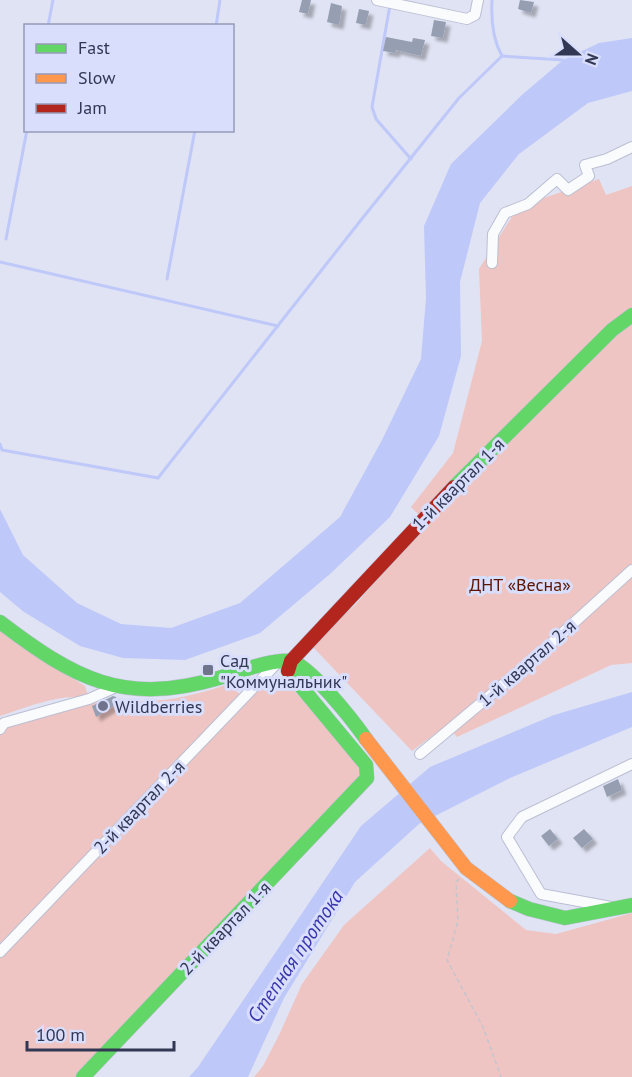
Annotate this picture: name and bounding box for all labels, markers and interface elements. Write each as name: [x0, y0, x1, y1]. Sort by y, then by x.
legend: [24, 24, 234, 132]
north arrow: [548, 24, 608, 84]
text: Fast: [78, 36, 110, 59]
text: N: [581, 51, 603, 68]
text: Slow: [78, 66, 116, 89]
text: Jam: [77, 96, 107, 119]
street label: 1-й квартал 1-я: [407, 433, 509, 535]
park label: ДНТ «Весна»: [469, 573, 571, 596]
street label: 1-й квартал 2-я: [474, 614, 580, 712]
place label: Сад "Коммунальник": [220, 649, 347, 693]
marker: Сад "Коммунальник": [201, 663, 215, 677]
place label: Wildberries: [115, 695, 202, 718]
marker: Wildberries: [96, 699, 110, 713]
street label: 2-й квартал 2-я: [88, 755, 190, 859]
street label: 2-й квартал 1-я: [174, 876, 276, 980]
water label: Степная протока: [241, 885, 349, 1027]
scale bar: [27, 1014, 174, 1052]
text: 100 m: [36, 1023, 85, 1046]

